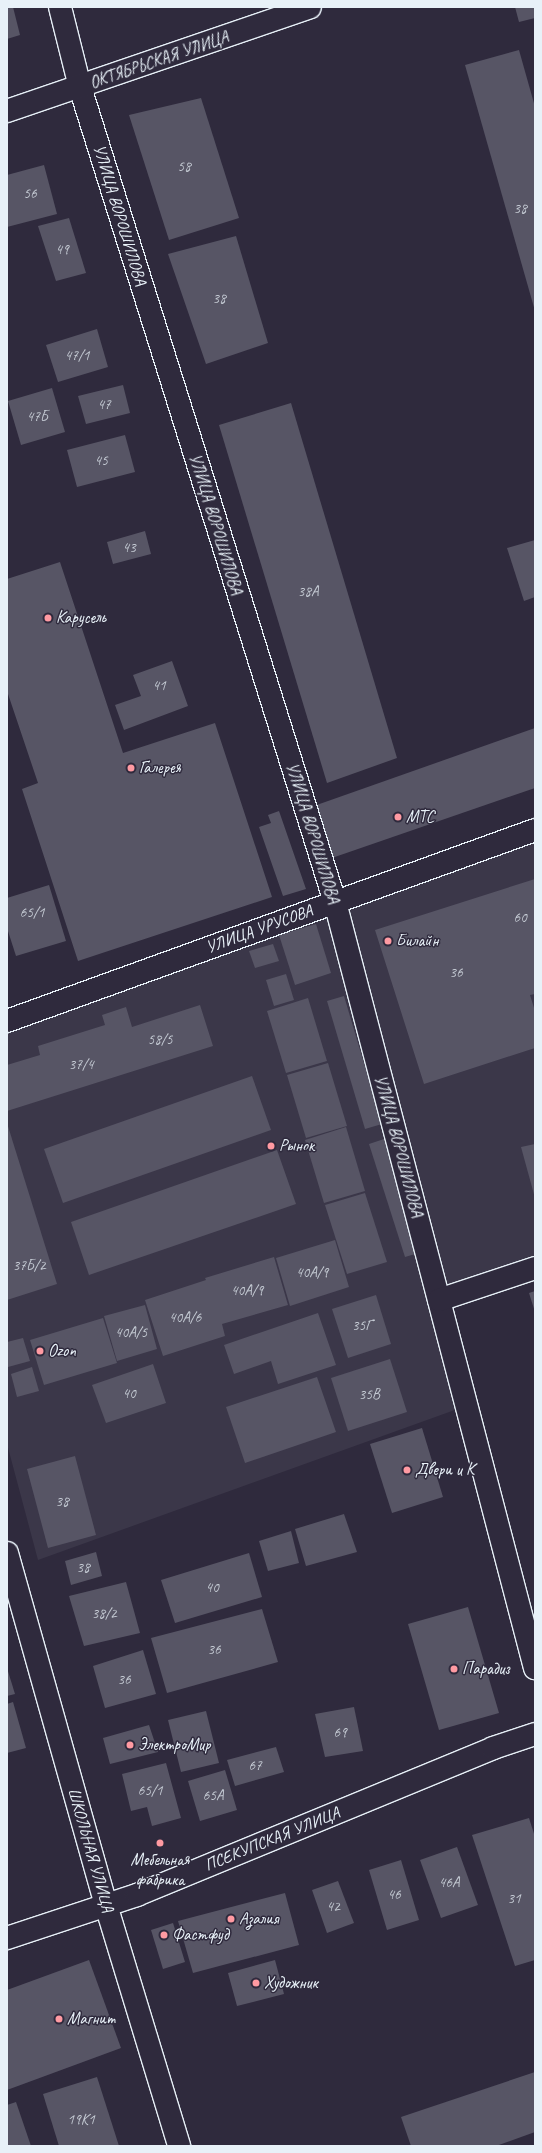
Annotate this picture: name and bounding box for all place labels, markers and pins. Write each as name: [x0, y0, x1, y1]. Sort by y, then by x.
place label: Карусель: [56, 608, 106, 628]
marker: Карусель: [43, 613, 53, 623]
place label: Галерея: [139, 758, 181, 778]
marker: Галерея: [126, 763, 136, 773]
place label: МТС: [406, 807, 434, 827]
marker: МТС: [393, 812, 403, 822]
place label: Билайн: [396, 931, 438, 951]
marker: Билайн: [383, 936, 393, 946]
place label: Рынок: [279, 1136, 314, 1156]
marker: Рынок: [266, 1141, 276, 1151]
place label: Ozon: [48, 1341, 76, 1361]
marker: Ozon: [35, 1346, 45, 1356]
place label: Двери и К: [415, 1460, 475, 1480]
marker: Двери и К: [402, 1465, 412, 1475]
place label: Парадиз: [462, 1659, 509, 1679]
marker: Парадиз: [449, 1664, 459, 1674]
place label: ЭлектроМир: [138, 1735, 210, 1755]
marker: ЭлектроМир: [125, 1740, 135, 1750]
marker: Мебельная фабрика: [155, 1838, 165, 1848]
place label: Мебельная фабрика: [131, 1850, 189, 1890]
place label: Азалия: [239, 1909, 279, 1929]
marker: Азалия: [226, 1914, 236, 1924]
place label: Фастфуд: [172, 1925, 229, 1945]
marker: Фастфуд: [159, 1930, 169, 1940]
place label: Художник: [264, 1973, 318, 1993]
marker: Художник: [251, 1978, 261, 1988]
place label: Магнит: [67, 2009, 115, 2029]
marker: Магнит: [54, 2014, 64, 2024]

